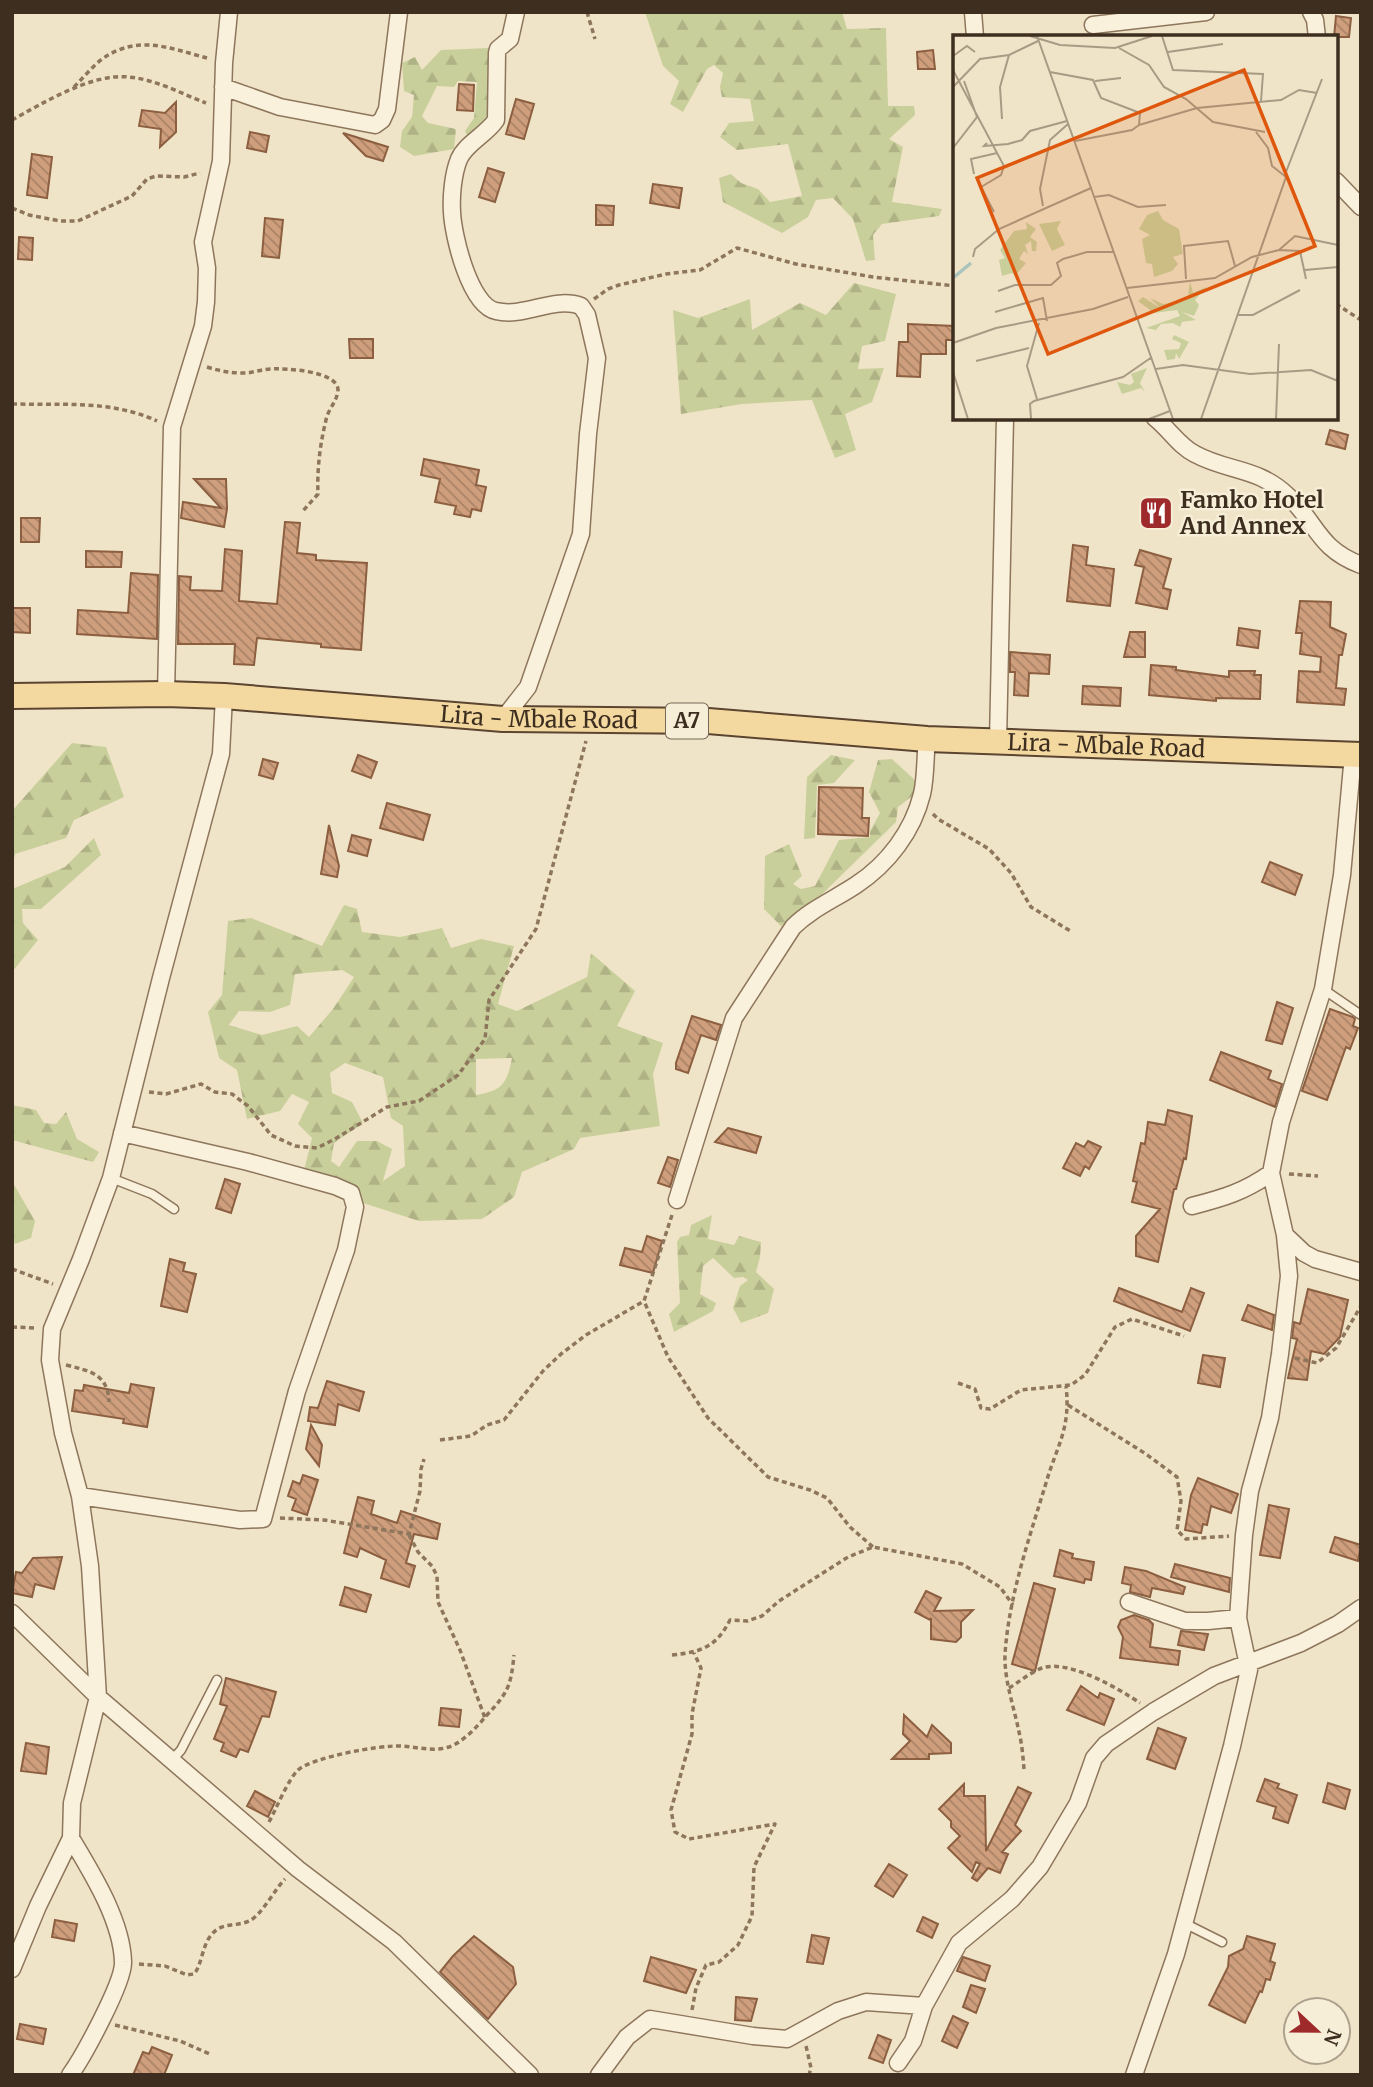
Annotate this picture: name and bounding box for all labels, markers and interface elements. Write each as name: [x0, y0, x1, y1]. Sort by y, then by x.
inset map: [953, 35, 1338, 420]
place label: Famko Hotel And Annex: [1179, 485, 1324, 540]
restaurant icon: Famko Hotel And Annex: [1137, 494, 1175, 532]
street label: Lira - Mbale Road: [439, 699, 638, 734]
road number: A7: [666, 704, 708, 738]
street label: Lira - Mbale Road: [1007, 727, 1206, 763]
north arrow: [1282, 1996, 1352, 2066]
text: N: [1319, 2026, 1347, 2049]

